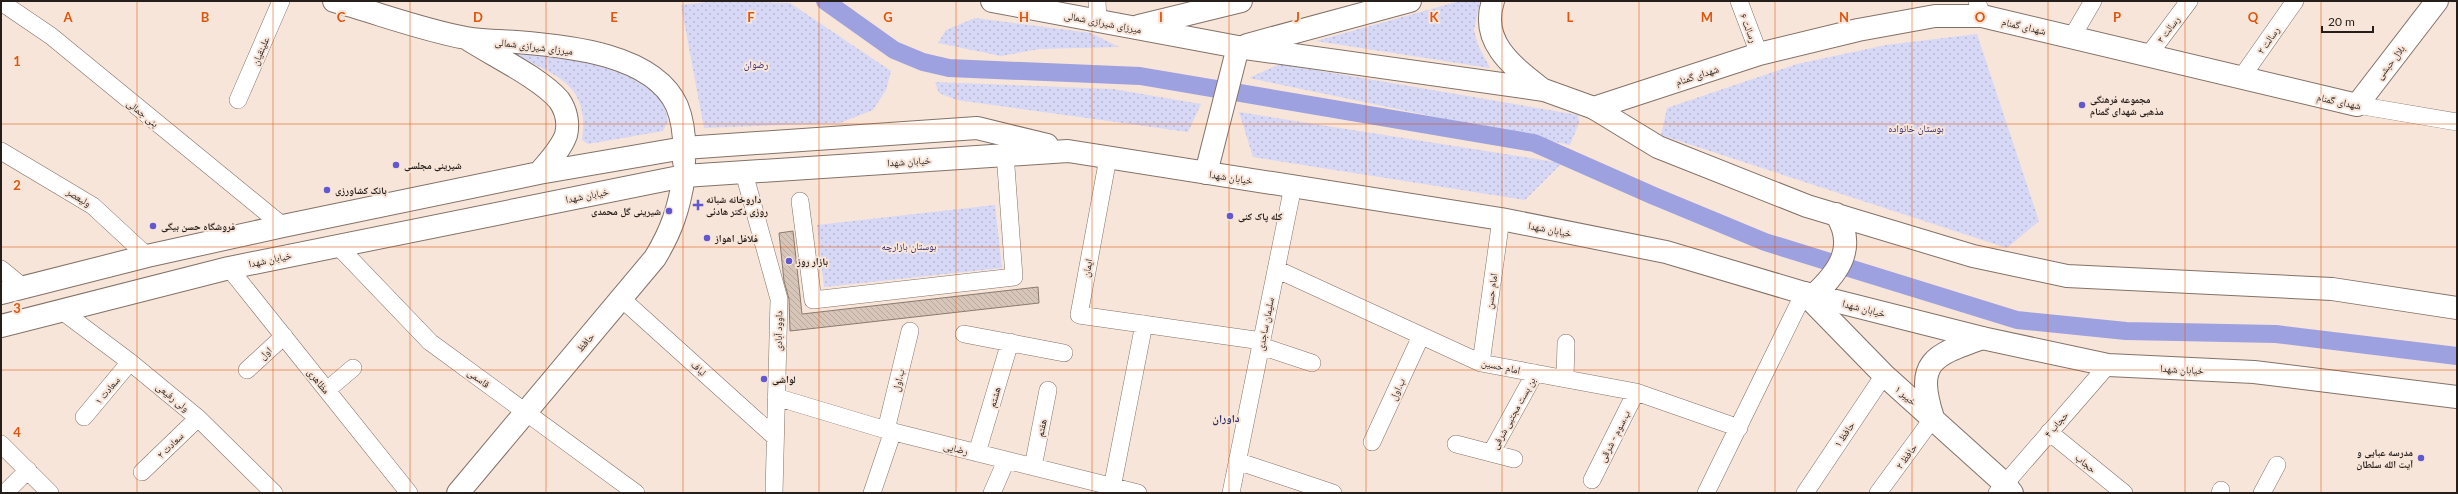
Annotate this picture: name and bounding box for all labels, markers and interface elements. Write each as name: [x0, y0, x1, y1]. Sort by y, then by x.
scale bar: [2322, 8, 2373, 34]
text: A: [62, 9, 73, 25]
text: B: [201, 9, 210, 25]
text: C: [337, 9, 346, 25]
text: D: [473, 9, 483, 25]
text: E: [610, 9, 618, 25]
text: F: [747, 9, 755, 25]
text: G: [883, 9, 893, 25]
text: H: [1019, 9, 1029, 25]
street label: میرزای شیرازی شمالی: [1063, 9, 1143, 36]
text: I: [1159, 9, 1163, 25]
text: J: [1294, 9, 1300, 25]
text: K: [1430, 9, 1440, 25]
text: L: [1567, 9, 1574, 25]
text: M: [1701, 9, 1713, 25]
text: N: [1839, 9, 1849, 25]
text: O: [1975, 9, 1986, 25]
text: P: [2113, 9, 2121, 25]
text: Q: [2248, 9, 2259, 25]
street label: رسالت ۶: [1738, 12, 1760, 44]
street label: رسالت ۳: [2154, 13, 2182, 45]
text: 20 m: [2328, 14, 2355, 29]
street label: شهدای گمنام: [2000, 15, 2048, 39]
street label: رسالت ۲: [2254, 24, 2282, 56]
street label: علینقیان: [249, 35, 272, 67]
street label: میرزای شیرازی شمالی: [494, 35, 574, 58]
street label: بلال حبشی: [2373, 42, 2408, 82]
text: 1: [13, 53, 21, 69]
park label: رضوان: [744, 58, 768, 71]
street label: شهدای گمنام: [1674, 62, 1721, 90]
street label: شهدای گمنام: [2315, 90, 2363, 114]
place label: مجموعه فرهنگی مذهبی شهدای گمنام: [2090, 93, 2164, 118]
street label: بنی جمالی: [124, 97, 161, 130]
marker: مجموعه فرهنگی مذهبی شهدای گمنام: [2077, 100, 2087, 110]
park label: بوستان خانواده: [1888, 122, 1944, 135]
street label: خیابان شهدا: [887, 153, 932, 170]
place label: شیرینی مجلسی: [404, 159, 462, 172]
marker: شیرینی مجلسی: [391, 160, 401, 170]
street label: خیابان شهدا: [1208, 168, 1254, 187]
text: 2: [13, 177, 21, 193]
place label: بانک کشاورزی: [335, 184, 387, 197]
street label: ولیعصر: [64, 185, 94, 209]
marker: بانک کشاورزی: [322, 185, 332, 195]
street label: خیابان شهدا: [564, 185, 610, 206]
place label: داروخانه شبانه روزی دکتر هادئی: [706, 193, 768, 218]
marker: داروخانه شبانه روزی دکتر هادئی: [693, 200, 703, 210]
place label: شیرینی گل محمدی: [591, 205, 661, 218]
marker: شیرینی گل محمدی: [664, 206, 674, 216]
place label: کله پاک کنی: [1238, 210, 1283, 223]
marker: کله پاک کنی: [1225, 211, 1235, 221]
street label: خیابان شهدا: [1527, 219, 1573, 240]
place label: فروشگاه حسن بیگی: [161, 220, 235, 233]
marker: فروشگاه حسن بیگی: [148, 221, 158, 231]
place label: فلافل اهواز: [714, 232, 758, 245]
marker: فلافل اهواز: [702, 233, 712, 243]
park label: بوستان بازارچه: [882, 240, 937, 253]
street label: خیابان شهدا: [247, 248, 293, 270]
place label: بازار روز: [796, 255, 828, 268]
marker: بازار روز: [784, 256, 794, 266]
street label: ایمان: [1079, 258, 1095, 278]
street label: امام حسن: [1483, 272, 1501, 310]
street label: سلیمان ساجدی: [1254, 296, 1277, 352]
street label: خیابان شهدا: [1841, 297, 1887, 320]
text: 3: [13, 300, 21, 316]
street label: داوود آبادی: [772, 311, 785, 351]
street label: حافظ: [574, 330, 597, 354]
street label: اول: [256, 344, 275, 363]
street label: امام حسین: [1480, 356, 1522, 378]
street label: لباف: [689, 358, 709, 378]
street label: خیابان شهدا: [2160, 362, 2205, 377]
street label: مظاهری: [305, 366, 333, 397]
street label: قاسمی: [465, 366, 492, 391]
street label: ب.اول: [890, 367, 907, 393]
place label: لواشی: [772, 373, 796, 386]
street label: سعادت ۱: [92, 374, 122, 406]
marker: لواشی: [759, 374, 769, 384]
street label: بن بست مجتبی شرفی: [1488, 375, 1539, 451]
street label: ب.اول: [1387, 376, 1408, 402]
street label: ولی رفیعی: [153, 380, 192, 415]
street label: خیبر ۱: [1893, 383, 1919, 408]
street label: هشتم: [985, 385, 1005, 409]
street label: ب.سوم - شرقی: [1596, 408, 1634, 465]
street label: حجاب ۴: [2042, 408, 2071, 440]
district label: داوران: [1212, 411, 1240, 426]
street label: هفتم: [1033, 418, 1051, 438]
street label: حافظ ۱: [1831, 419, 1857, 449]
text: 4: [13, 424, 21, 440]
street label: سعادت ۲: [154, 429, 186, 460]
street label: رضایی: [942, 439, 969, 458]
street label: حافظ ۲: [1893, 441, 1919, 471]
place label: مدرسه عبایی و آیت الله سلطان: [2356, 446, 2413, 471]
street label: حجاب: [2073, 451, 2099, 476]
marker: مدرسه عبایی و آیت الله سلطان: [2416, 453, 2426, 463]

